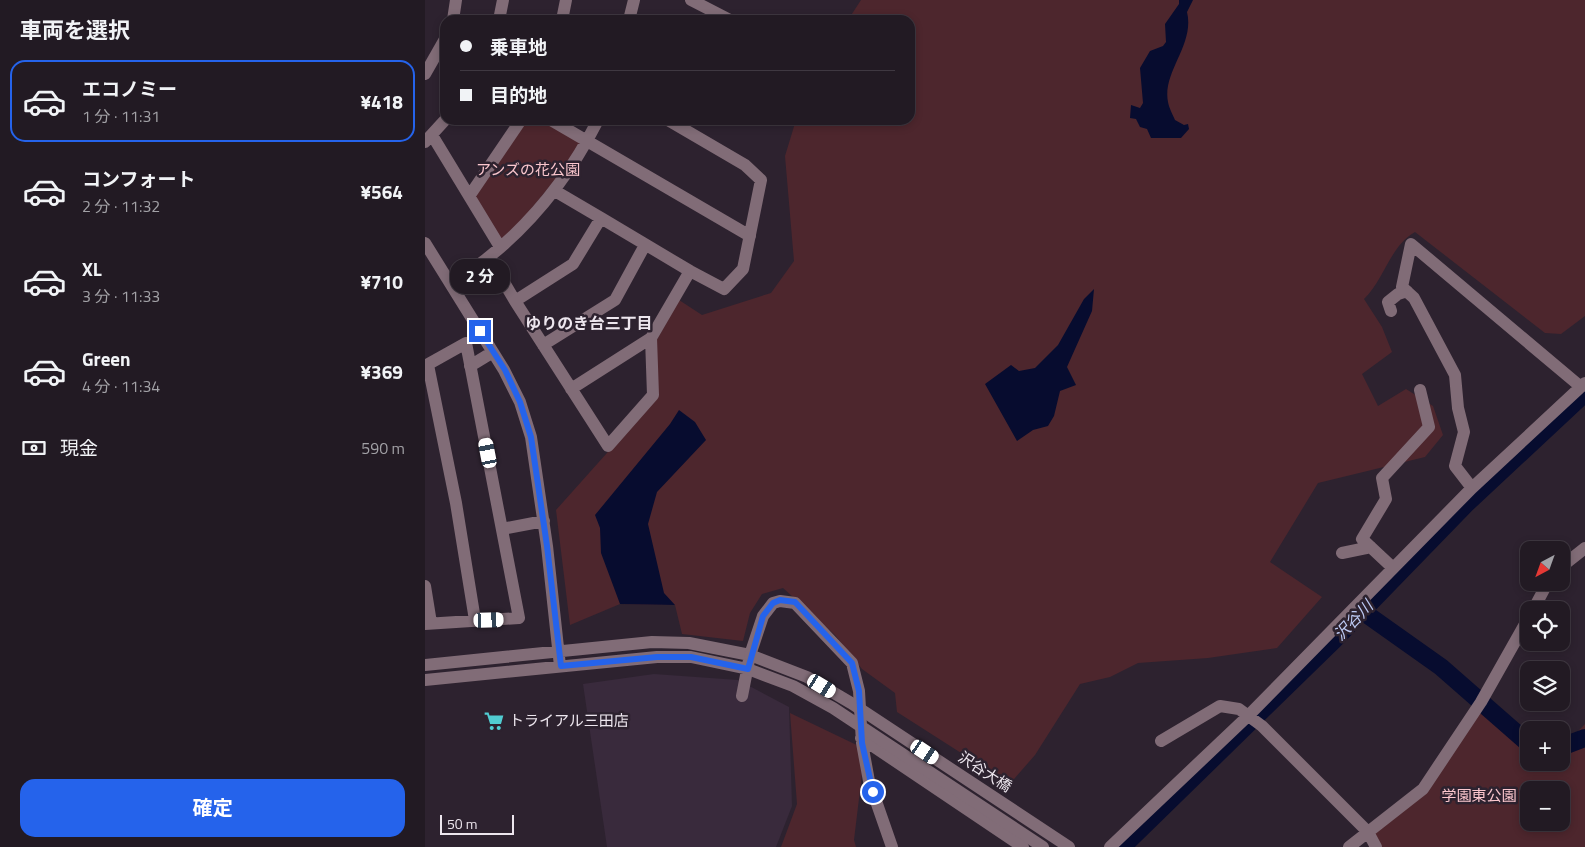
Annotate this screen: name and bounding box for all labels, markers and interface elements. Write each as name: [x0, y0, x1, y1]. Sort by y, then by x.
text: 車両を選択: [20, 13, 130, 47]
text: 乗車地: [490, 32, 547, 61]
text: エコノミー: [82, 74, 177, 103]
icon: car: [22, 79, 67, 124]
text: 目的地: [490, 80, 547, 109]
text: ¥418: [360, 87, 403, 116]
text: 1 分 · 11:31: [82, 104, 160, 128]
park label: アンズの花公園: [476, 158, 580, 181]
text: コンフォート: [82, 164, 195, 193]
icon: car: [22, 169, 67, 214]
text: ¥564: [360, 177, 403, 206]
text: 2 分 · 11:32: [82, 194, 160, 218]
text: XL: [82, 254, 102, 283]
callout: 2 分: [450, 258, 510, 294]
icon: car: [22, 259, 67, 304]
text: 2 分: [466, 264, 494, 288]
text: ¥710: [360, 267, 403, 296]
text: 3 分 · 11:33: [82, 284, 160, 308]
district label: ゆりのき台三丁目: [525, 311, 653, 335]
route end: [469, 320, 491, 342]
text: Green: [82, 344, 131, 373]
icon: car: [22, 349, 67, 394]
text: ¥369: [360, 357, 403, 386]
text: 4 分 · 11:34: [82, 374, 160, 398]
text: 現金: [60, 433, 98, 462]
icon: cash: [20, 434, 48, 462]
text: 590 m: [361, 436, 405, 460]
car: [477, 437, 498, 469]
north arrow: [1520, 541, 1570, 591]
map controls: [1520, 541, 1570, 831]
water label: 沢谷川: [1328, 593, 1380, 646]
button: locate: [1520, 601, 1570, 651]
car: [473, 612, 504, 628]
button: layers: [1520, 661, 1570, 711]
car: [805, 672, 838, 700]
place label: トライアル三田店: [509, 709, 629, 732]
supermarket icon: トライアル三田店: [483, 710, 505, 732]
button: +: [1520, 721, 1570, 771]
car: [908, 737, 941, 767]
street label: 沢谷大橋: [954, 746, 1017, 798]
button: 確定: [20, 779, 405, 837]
route start: [862, 781, 884, 803]
button: −: [1520, 781, 1570, 831]
park label: 学園東公園: [1441, 784, 1517, 807]
scale bar: [440, 812, 514, 835]
text: 50 m: [447, 813, 477, 834]

